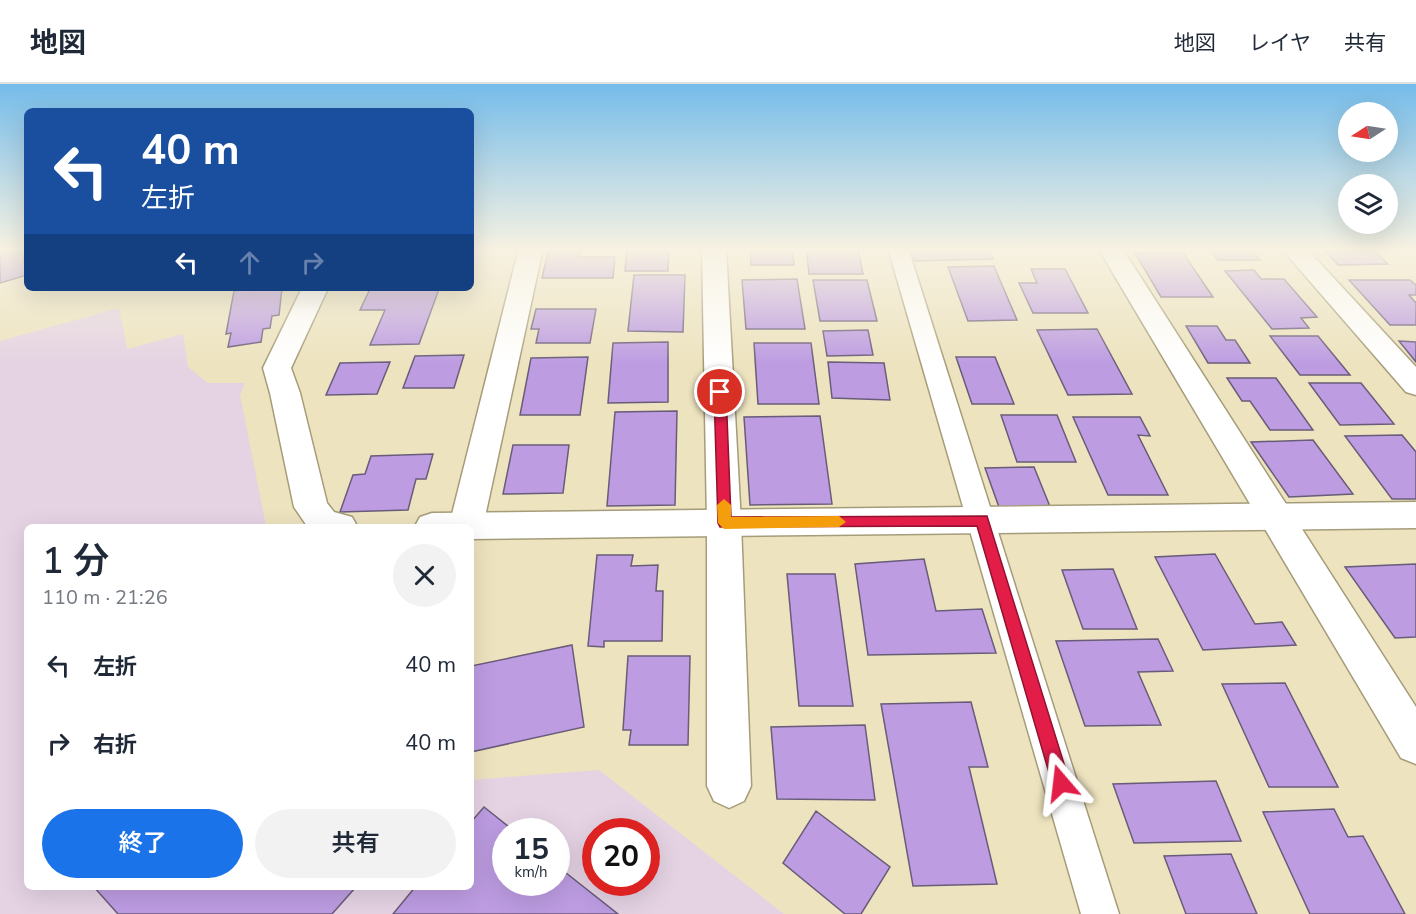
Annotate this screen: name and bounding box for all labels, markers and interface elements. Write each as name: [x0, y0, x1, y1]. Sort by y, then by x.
text: 地図: [30, 24, 86, 62]
text: 地図: [1174, 29, 1216, 57]
text: レイヤ: [1249, 29, 1311, 57]
text: 共有: [1344, 29, 1386, 57]
north arrow: [1338, 102, 1398, 162]
map controls: [1338, 102, 1398, 234]
text: 40 m: [141, 122, 240, 179]
icon: left: [42, 132, 120, 210]
button: layers: [1338, 174, 1398, 234]
text: 左折: [141, 180, 195, 217]
icon: left: [170, 246, 203, 279]
icon: ahead: [233, 246, 266, 279]
icon: right: [296, 246, 329, 279]
pin: [694, 366, 745, 417]
icon: arrive: [703, 375, 736, 408]
text: 1 分: [42, 537, 109, 586]
button: close: [393, 544, 456, 607]
text: 110 m · 21:26: [42, 584, 168, 611]
icon: left: [42, 649, 75, 682]
text: 40 m: [405, 650, 456, 680]
text: 左折: [93, 652, 137, 682]
icon: right: [42, 727, 75, 760]
text: 40 m: [405, 728, 456, 758]
text: 右折: [93, 730, 137, 760]
position arrow: [1029, 751, 1093, 815]
button: 終了: [42, 809, 243, 878]
button: 共有: [255, 809, 456, 878]
speed limit sign: 20: [582, 818, 660, 896]
text: 15: [513, 829, 549, 870]
text: km/h: [514, 862, 548, 882]

